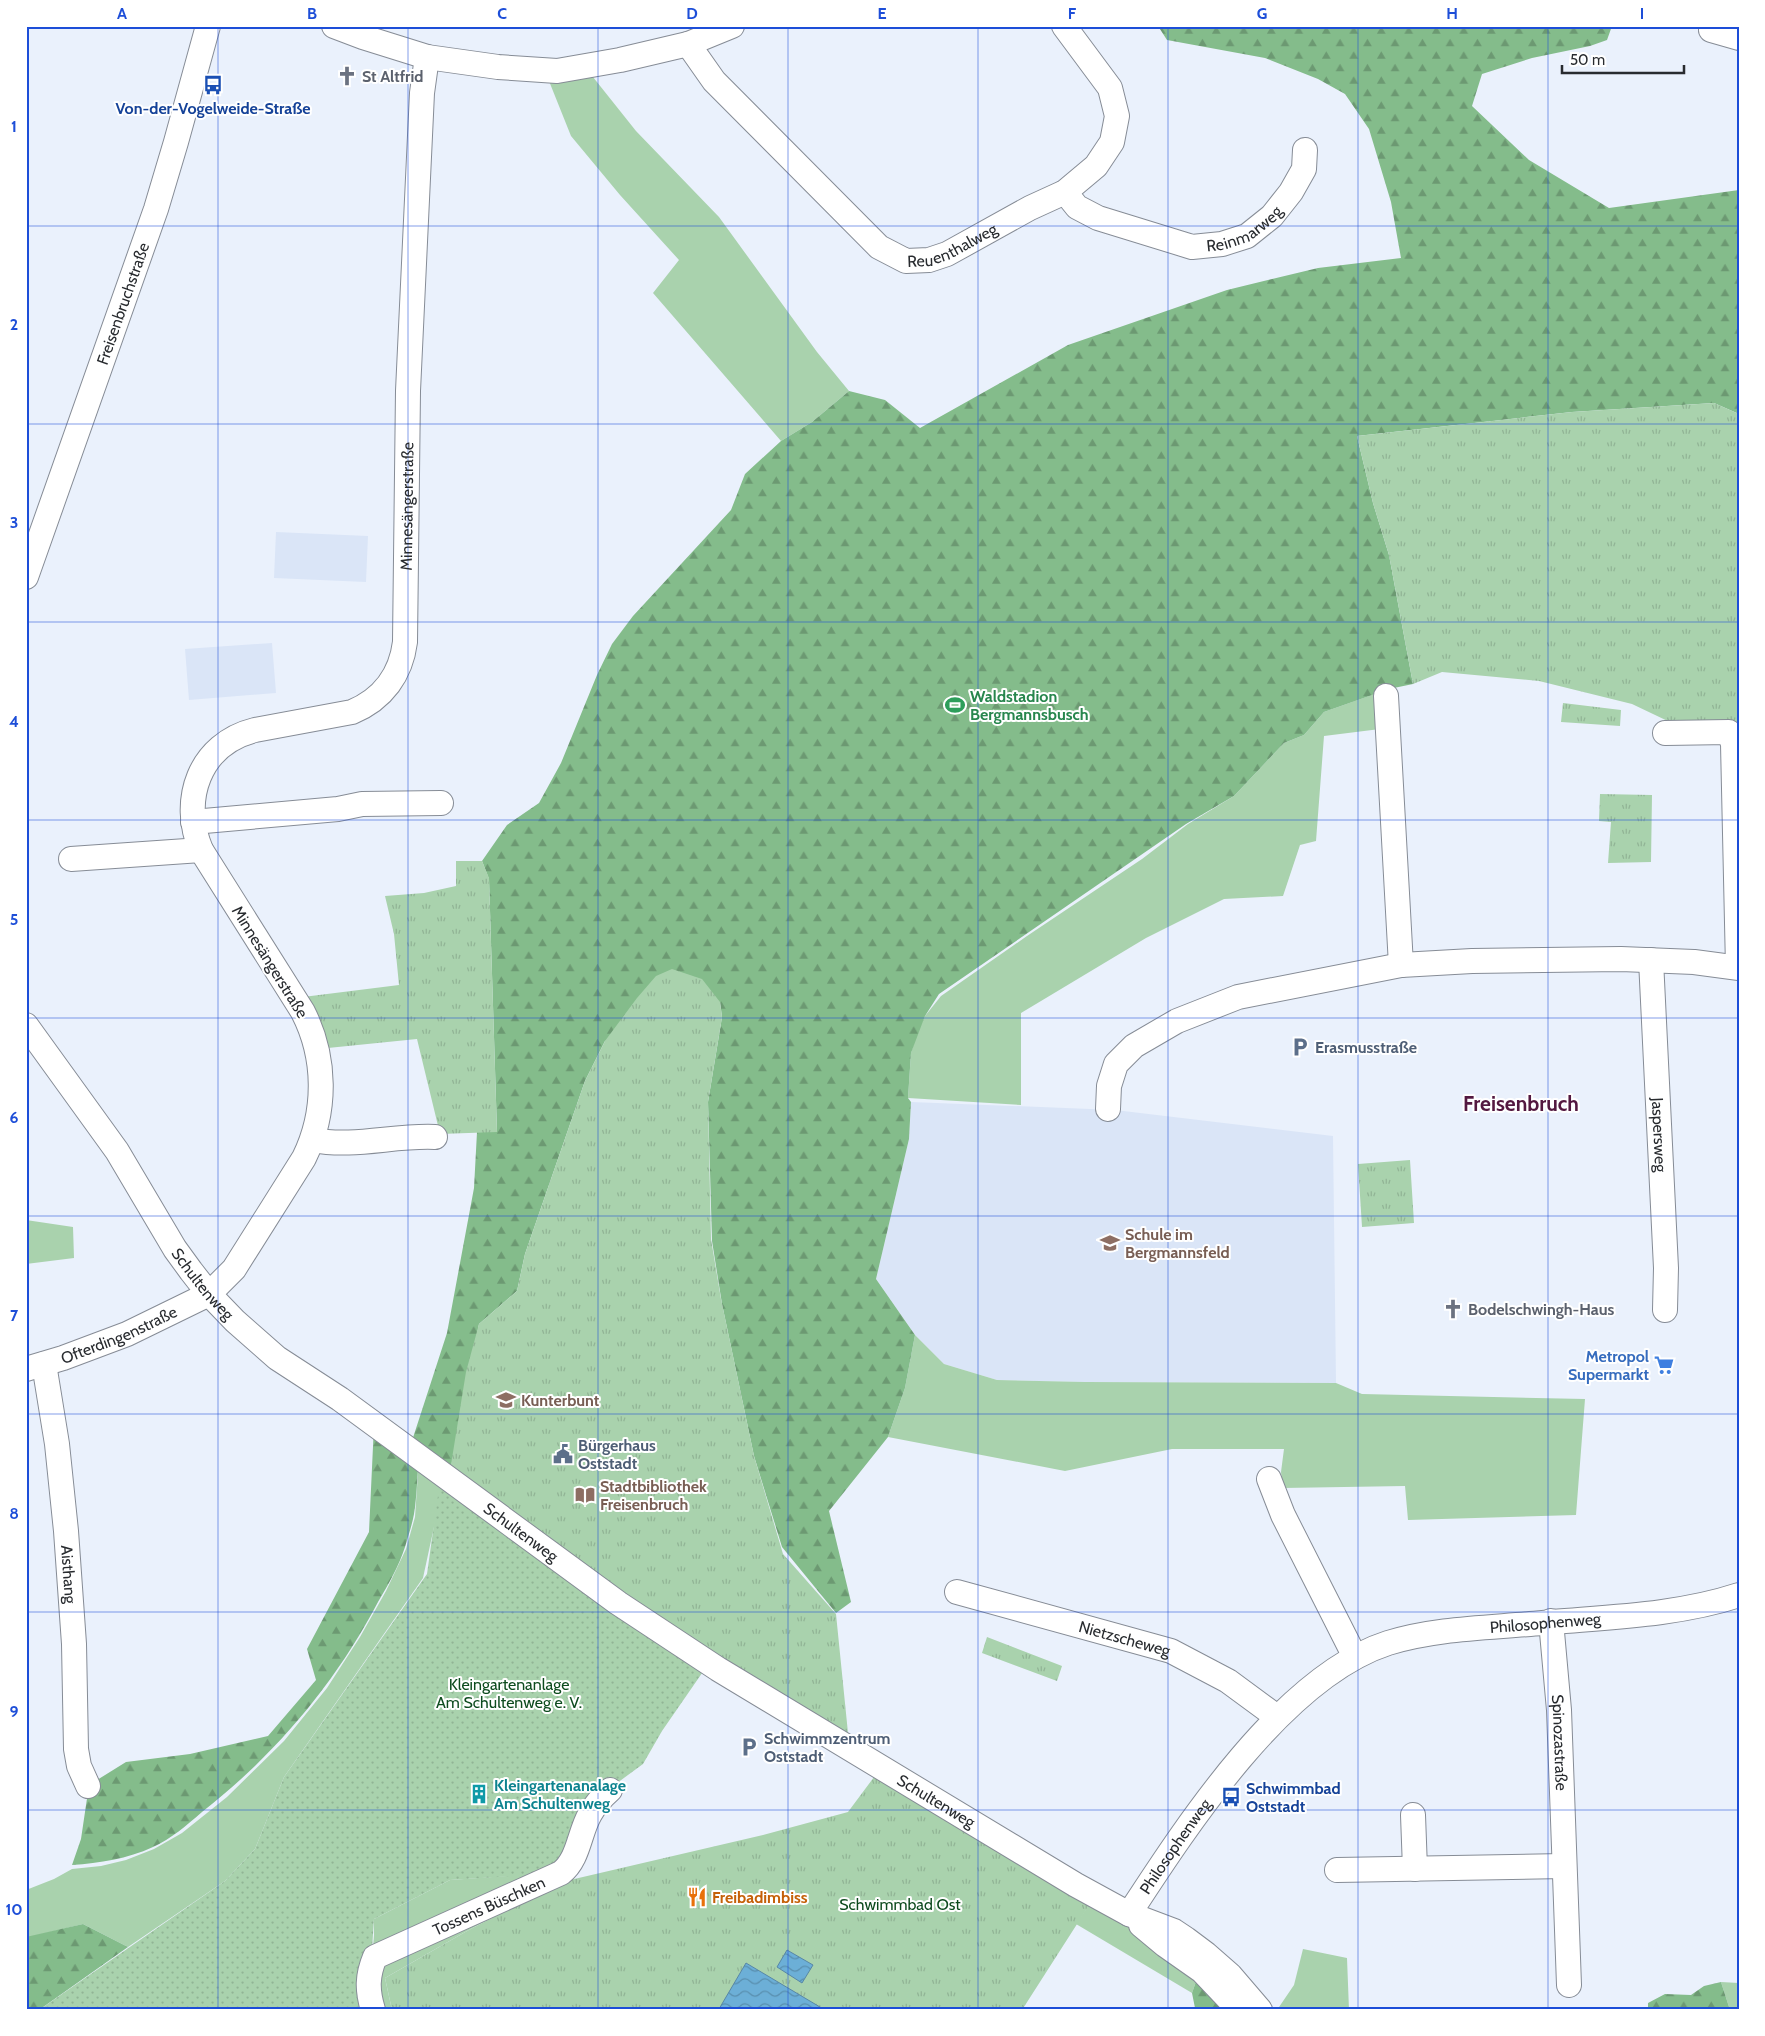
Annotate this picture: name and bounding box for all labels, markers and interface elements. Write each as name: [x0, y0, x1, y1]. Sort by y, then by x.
text: A: [117, 4, 127, 23]
text: B: [307, 4, 317, 23]
text: C: [497, 4, 507, 23]
text: D: [686, 4, 698, 23]
text: E: [877, 4, 887, 23]
text: F: [1068, 4, 1077, 23]
text: G: [1257, 4, 1267, 23]
text: H: [1446, 4, 1458, 23]
text: I: [1640, 4, 1644, 23]
scale bar: [1562, 42, 1685, 74]
text: 50 m: [1570, 51, 1605, 69]
church icon: St Altfrid: [336, 65, 358, 87]
place label: St Altfrid: [362, 67, 423, 86]
bus stop icon: Von-der-Vogelweide-Straße: [202, 74, 224, 96]
place label: Von-der-Vogelweide-Straße: [116, 99, 310, 118]
text: 1: [11, 117, 17, 136]
street label: Reinmarweg: [1205, 201, 1287, 255]
street label: Reuenthalweg: [907, 218, 1001, 270]
street label: Freisenbruchstraße: [92, 240, 153, 367]
text: 2: [10, 315, 18, 334]
street label: Minnesängerstraße: [396, 442, 417, 571]
text: 3: [10, 513, 18, 532]
place label: Waldstadion Bergmannsbusch: [970, 687, 1089, 724]
sports icon: Waldstadion Bergmannsbusch: [944, 694, 966, 716]
text: 4: [9, 712, 19, 731]
street label: Minnesängerstraße: [228, 902, 312, 1022]
text: 5: [10, 910, 18, 929]
parking icon: Erasmusstraße: [1289, 1036, 1311, 1058]
place label: Erasmusstraße: [1315, 1038, 1417, 1057]
district label: Freisenbruch: [1463, 1091, 1579, 1116]
street label: Jaspersweg: [1648, 1096, 1671, 1174]
text: 6: [10, 1108, 19, 1127]
place label: Schule im Bergmannsfeld: [1125, 1225, 1230, 1262]
school or university icon: Schule im Bergmannsfeld: [1099, 1232, 1121, 1254]
street label: Schultenweg: [168, 1244, 239, 1324]
church icon: Bodelschwingh-Haus: [1442, 1298, 1464, 1320]
place label: Bodelschwingh-Haus: [1468, 1300, 1614, 1319]
street label: Ofterdingenstraße: [58, 1302, 180, 1368]
text: 7: [10, 1306, 19, 1325]
place label: Metropol Supermarkt: [1568, 1347, 1649, 1384]
supermarket icon: Metropol Supermarkt: [1653, 1354, 1675, 1376]
school or university icon: Kunterbunt: [495, 1389, 517, 1411]
place label: Kunterbunt: [521, 1391, 600, 1410]
place label: Bürgerhaus Oststadt: [578, 1436, 656, 1473]
public building icon: Bürgerhaus Oststadt: [552, 1443, 574, 1465]
place label: Stadtbibliothek Freisenbruch: [600, 1477, 707, 1514]
library icon: Stadtbibliothek Freisenbruch: [574, 1484, 596, 1506]
street label: Schultenweg: [480, 1498, 563, 1566]
text: 8: [9, 1504, 19, 1523]
street label: Aisthang: [58, 1544, 81, 1605]
street label: Philosophenweg: [1489, 1609, 1603, 1636]
street label: Nietzscheweg: [1077, 1617, 1174, 1660]
park label: Kleingartenanlage Am Schultenweg e. V.: [436, 1675, 582, 1712]
street label: Spinozastraße: [1548, 1694, 1571, 1791]
text: 9: [10, 1702, 19, 1721]
place label: Schwimmzentrum Oststadt: [764, 1729, 891, 1766]
parking icon: Schwimmzentrum Oststadt: [738, 1736, 760, 1758]
street label: Schultenweg: [894, 1770, 980, 1832]
place label: Kleingartenanalage Am Schultenweg: [494, 1776, 626, 1813]
place label: Schwimmbad Oststadt: [1246, 1779, 1341, 1816]
building icon: Kleingartenanalage Am Schultenweg: [468, 1783, 490, 1805]
bus stop icon: Schwimmbad Oststadt: [1220, 1786, 1242, 1808]
street label: Philosophenweg: [1135, 1794, 1215, 1897]
street label: Tossens Büschken: [430, 1872, 548, 1939]
restaurant icon: Freibadimbiss: [686, 1886, 708, 1908]
place label: Freibadimbiss: [712, 1888, 808, 1907]
park label: Schwimmbad Ost: [839, 1895, 961, 1914]
text: 10: [5, 1900, 23, 1919]

